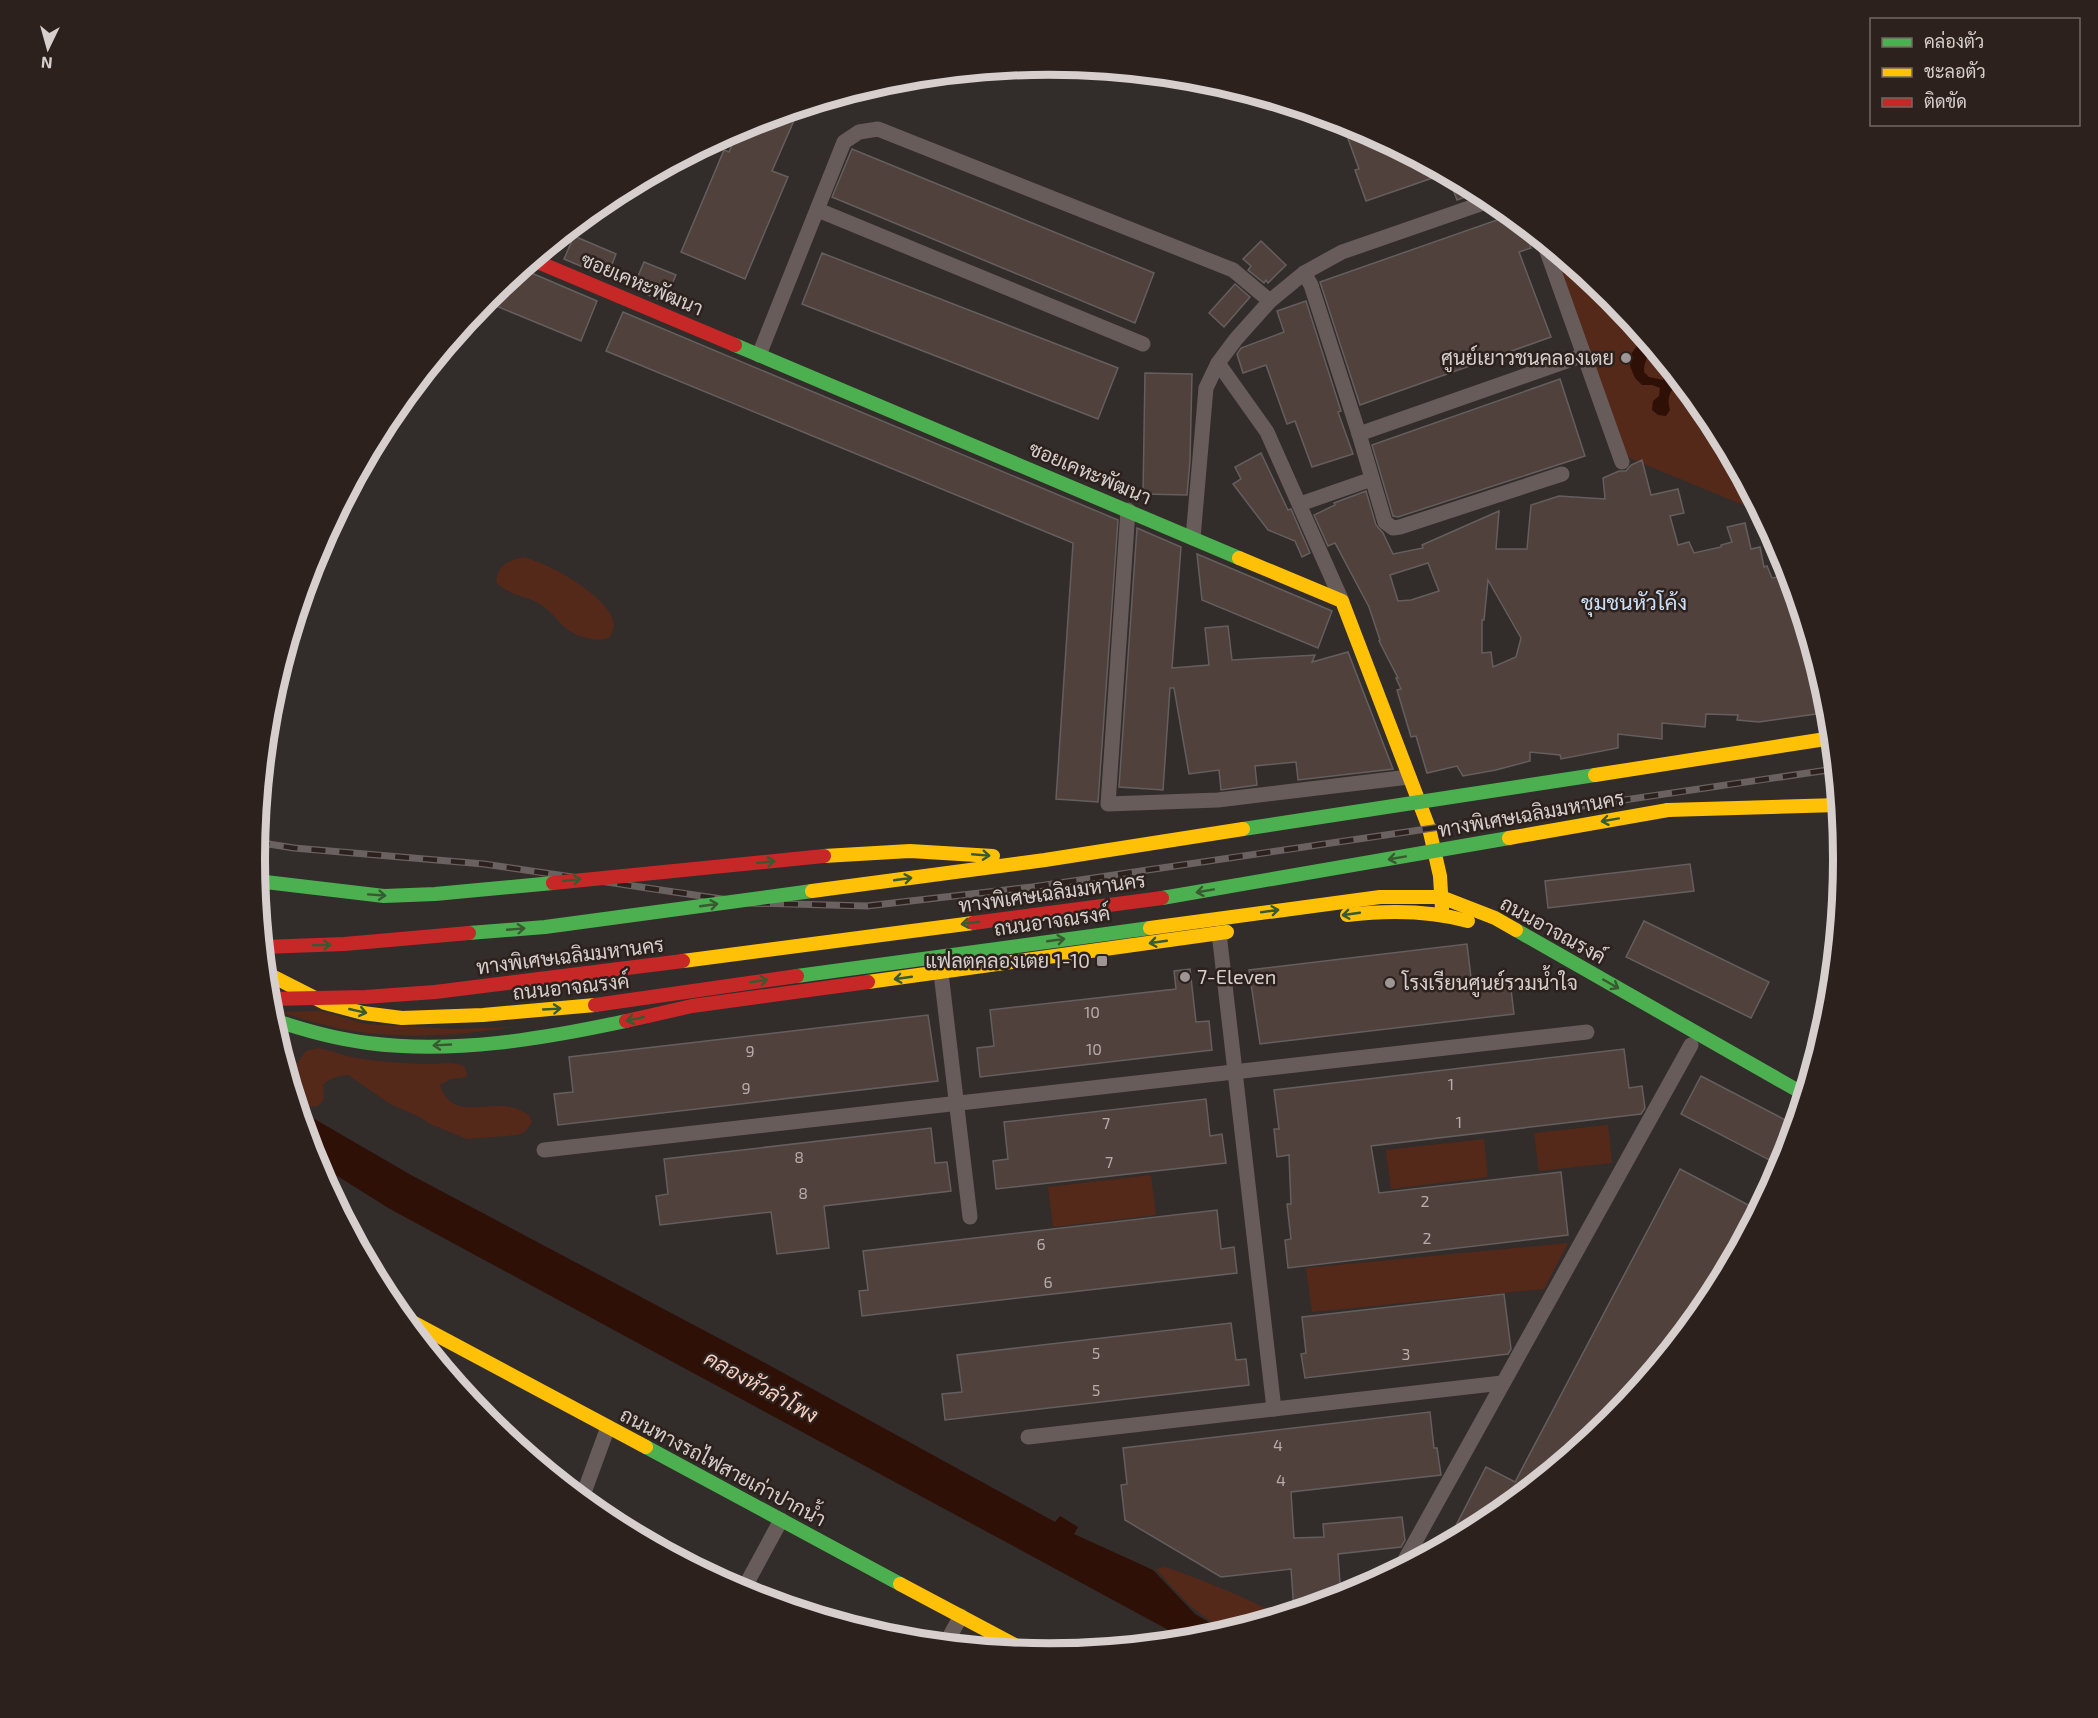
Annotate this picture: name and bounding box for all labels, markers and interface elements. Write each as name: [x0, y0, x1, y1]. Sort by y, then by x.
north arrow: [18, 18, 78, 78]
legend: [1870, 18, 2080, 126]
text: คล่องตัว: [1924, 30, 1984, 52]
text: N: [40, 53, 53, 73]
text: ชะลอตัว: [1924, 60, 1986, 82]
text: ติดขัด: [1924, 90, 1967, 112]
street label: ซอยเคหะพัฒนา: [578, 247, 707, 320]
place label: ศูนย์เยาวชนคลองเตย: [1441, 344, 1614, 373]
marker: ศูนย์เยาวชนคลองเตย: [1619, 351, 1633, 365]
street label: ซอยเคหะพัฒนา: [1026, 436, 1155, 509]
district label: ชุมชนหัวโค้ง: [1581, 589, 1687, 617]
street label: ทางพิเศษเฉลิมมหานคร: [1436, 785, 1626, 841]
one-way arrow: [1601, 815, 1620, 826]
one-way arrow: [971, 849, 991, 860]
one-way arrow: [1388, 852, 1407, 863]
one-way arrow: [755, 856, 775, 867]
street label: ทางพิเศษเฉลิมมหานคร: [957, 867, 1147, 917]
one-way arrow: [892, 873, 912, 884]
one-way arrow: [561, 874, 581, 885]
one-way arrow: [1196, 886, 1215, 897]
street label: ถนนอาจณรงค์: [1496, 889, 1611, 968]
one-way arrow: [367, 890, 387, 901]
one-way arrow: [699, 899, 719, 910]
street label: ถนนอาจณรงค์: [992, 899, 1112, 940]
one-way arrow: [1260, 906, 1279, 917]
one-way arrow: [1342, 909, 1362, 920]
one-way arrow: [961, 918, 981, 929]
one-way arrow: [505, 923, 525, 934]
street label: ทางพิเศษเฉลิมมหานคร: [475, 932, 665, 978]
one-way arrow: [1045, 935, 1065, 946]
one-way arrow: [1149, 936, 1168, 947]
one-way arrow: [311, 940, 331, 951]
place label: แฟลตคลองเตย 1-10: [925, 948, 1090, 972]
marker: แฟลตคลองเตย 1-10: [1095, 954, 1109, 968]
place label: 7-Eleven: [1197, 964, 1276, 988]
place label: โรงเรียนศูนย์รวมน้ำใจ: [1401, 965, 1578, 998]
street label: ถนนอาจณรงค์: [511, 967, 630, 1004]
marker: 7-Eleven: [1178, 970, 1192, 984]
one-way arrow: [893, 973, 913, 984]
one-way arrow: [748, 975, 768, 986]
marker: โรงเรียนศูนย์รวมน้ำใจ: [1383, 976, 1397, 990]
one-way arrow: [1602, 978, 1619, 990]
house number: 10: [1084, 1002, 1100, 1021]
one-way arrow: [542, 1004, 562, 1015]
one-way arrow: [348, 1006, 367, 1018]
one-way arrow: [625, 1014, 644, 1026]
one-way arrow: [432, 1039, 452, 1051]
house number: 10: [1086, 1039, 1102, 1058]
house number: 9: [745, 1041, 755, 1060]
house number: 1: [1448, 1074, 1454, 1093]
house number: 9: [741, 1078, 751, 1097]
house number: 1: [1456, 1112, 1462, 1131]
house number: 7: [1102, 1113, 1110, 1132]
house number: 8: [794, 1147, 804, 1166]
house number: 7: [1105, 1152, 1113, 1171]
house number: 8: [798, 1183, 808, 1202]
house number: 2: [1421, 1191, 1430, 1210]
house number: 2: [1423, 1228, 1432, 1247]
house number: 6: [1036, 1234, 1046, 1253]
house number: 6: [1043, 1272, 1053, 1291]
house number: 5: [1092, 1343, 1100, 1362]
water label: คลองหัวลำโพง: [701, 1344, 823, 1427]
house number: 3: [1402, 1344, 1410, 1363]
house number: 5: [1092, 1380, 1100, 1399]
street label: ถนนทางรถไฟสายเก่าปากน้ำ: [617, 1397, 833, 1531]
house number: 4: [1273, 1435, 1283, 1454]
house number: 4: [1276, 1470, 1286, 1489]

